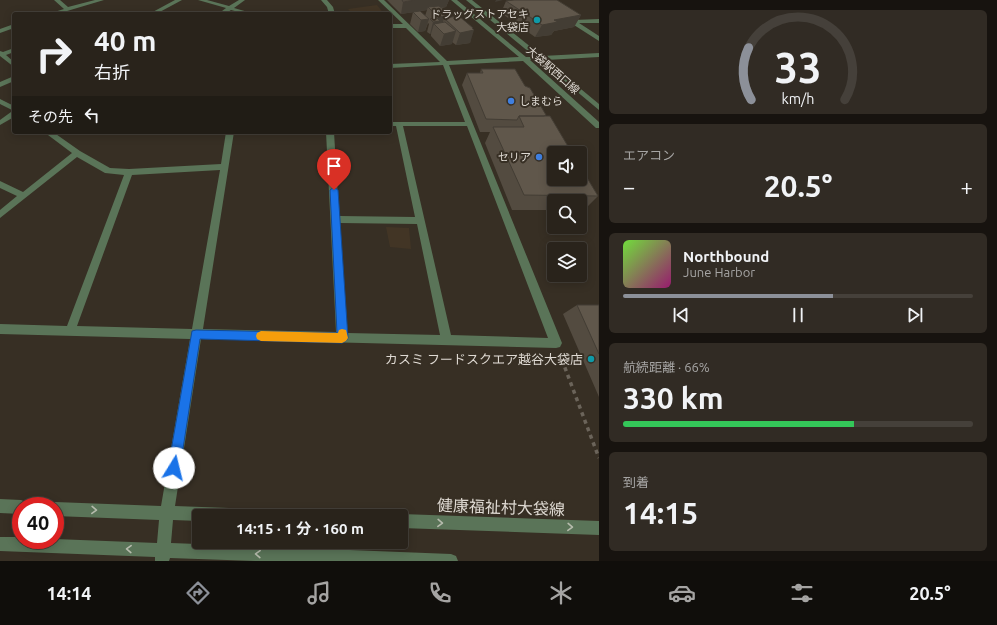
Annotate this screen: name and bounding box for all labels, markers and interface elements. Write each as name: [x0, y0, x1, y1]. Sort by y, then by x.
place label: ドラッグストアセキ 大袋店: [430, 8, 529, 33]
marker: ドラッグストアセキ 大袋店: [532, 15, 542, 25]
text: 40 m: [94, 25, 156, 56]
icon: right: [28, 28, 80, 80]
street label: 大袋駅西口線: [524, 44, 582, 96]
text: 33: [775, 44, 821, 91]
text: 右折: [94, 62, 130, 82]
text: km/h: [782, 91, 814, 107]
place label: しまむら: [519, 95, 563, 107]
marker: しまむら: [506, 96, 516, 106]
icon: left: [81, 104, 103, 126]
text: その先: [28, 108, 73, 125]
map controls: [547, 146, 587, 282]
button: sound: [547, 146, 587, 186]
text: エアコン: [623, 148, 675, 162]
pin: [317, 149, 351, 190]
place label: セリア: [498, 151, 531, 163]
marker: セリア: [534, 152, 544, 162]
icon: arrive: [323, 155, 345, 177]
text: 20.5°: [764, 169, 832, 203]
text: −: [623, 174, 635, 199]
text: +: [961, 174, 973, 199]
button: search: [547, 194, 587, 234]
button: layers: [547, 242, 587, 282]
text: Northbound: [683, 248, 769, 265]
text: June Harbor: [683, 265, 755, 279]
icon: previous: [670, 304, 692, 326]
icon: pause: [787, 304, 809, 326]
icon: next: [904, 304, 926, 326]
place label: カスミ フードスクエア越谷大袋店: [385, 352, 583, 366]
marker: カスミ フードスクエア越谷大袋店: [586, 354, 596, 364]
text: 航続距離 · 66%: [623, 360, 710, 374]
text: 330 km: [623, 381, 724, 415]
position arrow: [153, 447, 195, 489]
text: 到着: [623, 475, 649, 489]
street label: 健康福祉村大袋線: [437, 496, 565, 518]
text: 14:15: [623, 496, 698, 530]
speed limit sign: 40: [12, 497, 64, 549]
one-way arrow: [91, 506, 97, 514]
one-way arrow: [437, 518, 443, 527]
text: 14:15 · 1 分 · 160 m: [236, 520, 364, 537]
one-way arrow: [567, 523, 573, 531]
one-way arrow: [126, 544, 132, 553]
one-way arrow: [255, 549, 261, 558]
icon: directions: [184, 579, 212, 607]
icon: music: [305, 579, 333, 607]
icon: phone: [426, 579, 454, 607]
icon: climate: [547, 579, 575, 607]
icon: car: [668, 579, 696, 607]
icon: filters: [788, 579, 816, 607]
text: 14:14: [46, 583, 91, 603]
text: 20.5°: [909, 583, 951, 603]

